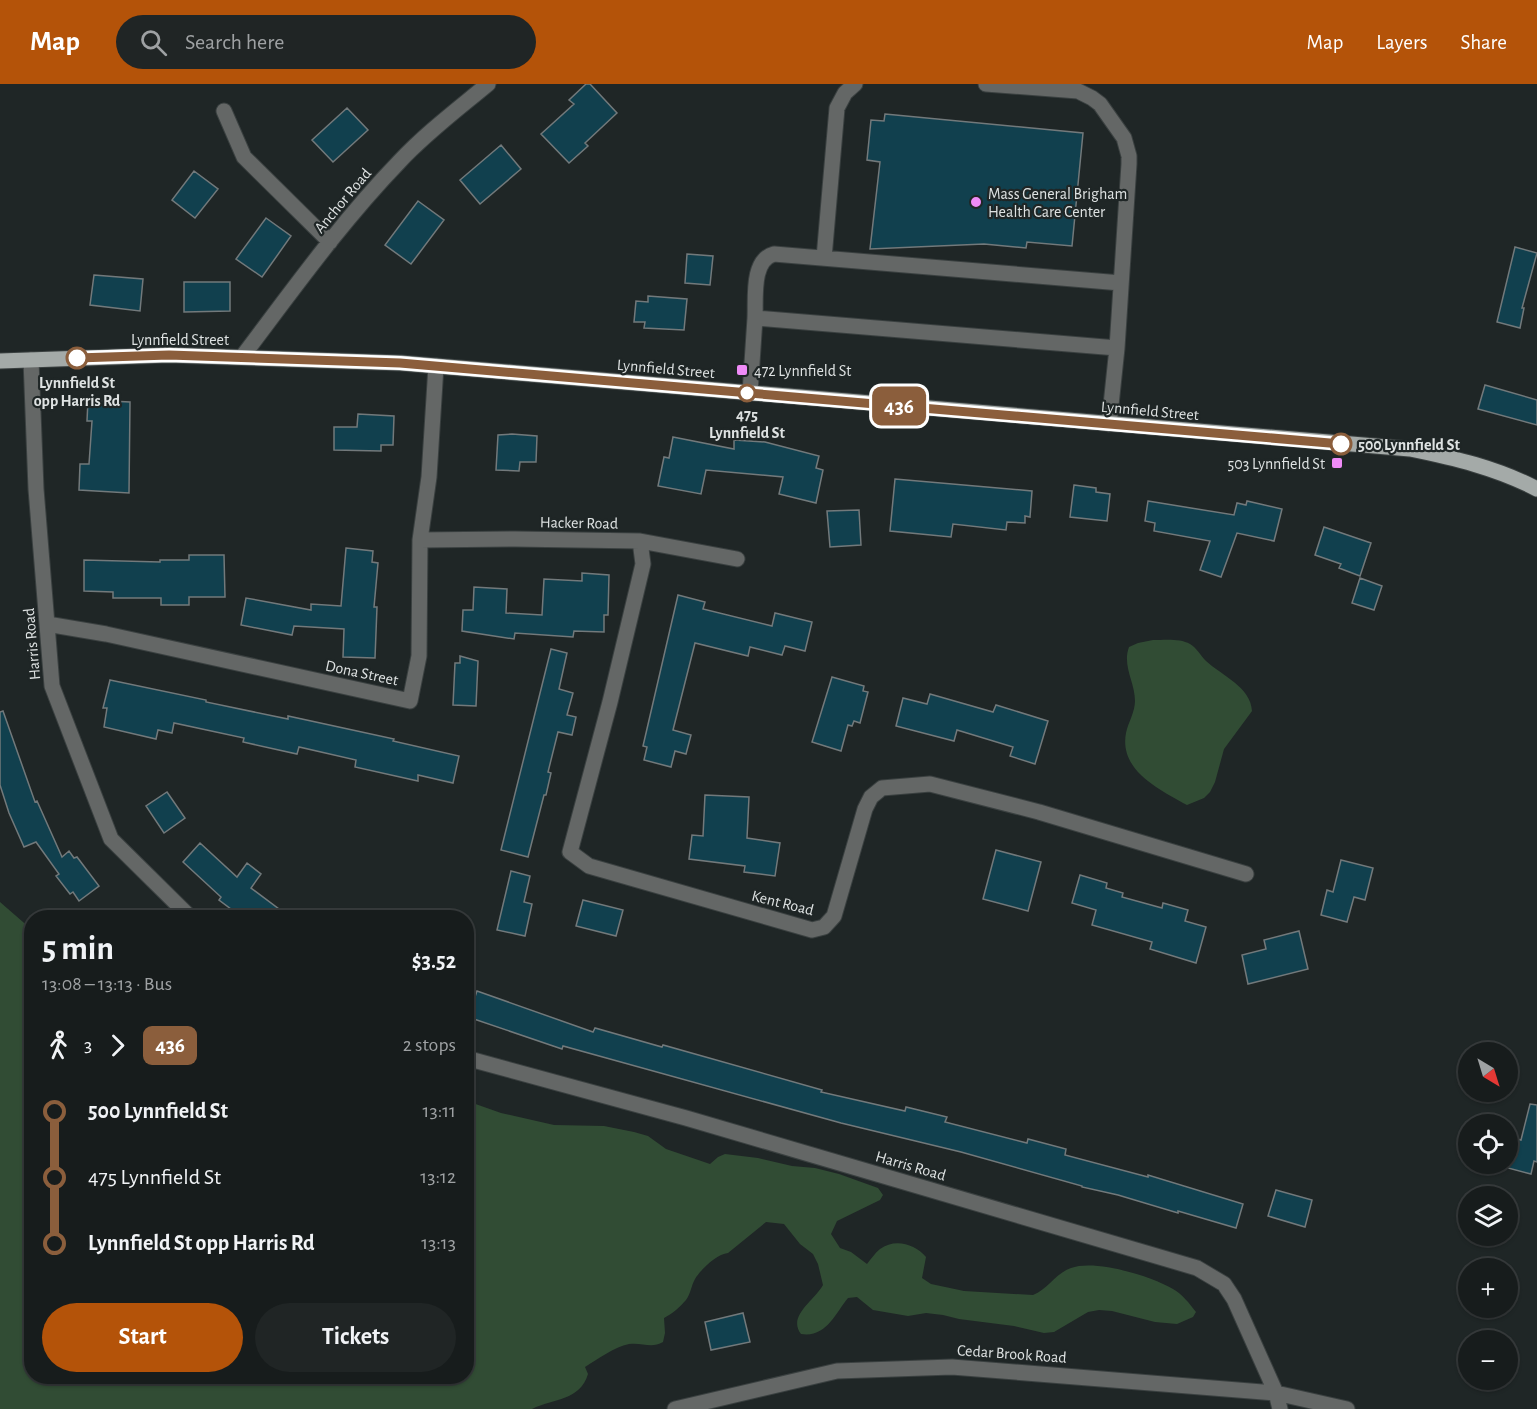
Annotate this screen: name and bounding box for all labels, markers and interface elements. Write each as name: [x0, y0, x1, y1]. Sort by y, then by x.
search box: [116, 15, 536, 69]
icon: search: [137, 26, 170, 59]
text: Map: [30, 28, 80, 56]
text: Search here: [185, 31, 284, 53]
text: Map: [1307, 32, 1343, 53]
text: Layers: [1376, 32, 1427, 53]
text: Share: [1460, 32, 1507, 53]
street label: Anchor Road: [311, 165, 374, 236]
place label: Mass General Brigham Health Care Center: [988, 186, 1127, 220]
marker: Mass General Brigham Health Care Center: [969, 195, 983, 209]
street label: Lynnfield Street: [131, 332, 229, 349]
marker: Lynnfield St opp Harris Rd: [66, 347, 88, 369]
street label: Lynnfield Street: [616, 357, 715, 382]
marker: 472 Lynnfield St: [735, 363, 749, 377]
place label: 472 Lynnfield St: [754, 363, 851, 380]
place label: Lynnfield St opp Harris Rd: [34, 375, 121, 409]
marker: 475 Lynnfield St: [738, 384, 756, 402]
line badge: 436: [864, 386, 934, 426]
text: 436: [884, 396, 914, 417]
street label: Lynnfield Street: [1100, 399, 1199, 424]
place label: 475 Lynnfield St: [709, 407, 786, 442]
marker: 500 Lynnfield St: [1330, 433, 1352, 455]
place label: 500 Lynnfield St: [1358, 437, 1460, 454]
place label: 503 Lynnfield St: [1228, 456, 1325, 473]
marker: 503 Lynnfield St: [1330, 456, 1344, 470]
street label: Hacker Road: [540, 514, 618, 532]
street label: Harris Road: [21, 607, 43, 681]
street label: Dona Street: [324, 657, 400, 688]
street label: Kent Road: [750, 888, 816, 918]
text: 5 min: [42, 933, 114, 966]
text: $3.52: [412, 950, 456, 972]
text: 13:08 – 13:13 · Bus: [42, 974, 172, 994]
icon: walk: [42, 1029, 75, 1062]
icon: forward: [101, 1029, 134, 1062]
text: 3: [84, 1035, 92, 1055]
text: 436: [155, 1035, 185, 1056]
text: 2 stops: [403, 1035, 456, 1055]
north arrow: [1458, 1042, 1518, 1102]
map controls: [1458, 1042, 1518, 1390]
text: 500 Lynnfield St: [88, 1100, 228, 1122]
text: 13:11: [423, 1101, 456, 1121]
button: locate: [1458, 1114, 1518, 1174]
street label: Harris Road: [874, 1148, 948, 1184]
text: 475 Lynnfield St: [88, 1166, 221, 1188]
text: 13:12: [420, 1167, 456, 1187]
button: layers: [1458, 1186, 1518, 1246]
text: Lynnfield St opp Harris Rd: [88, 1232, 315, 1254]
text: 13:13: [421, 1233, 456, 1253]
button: +: [1458, 1258, 1518, 1318]
button: Start: [42, 1303, 243, 1372]
button: Tickets: [255, 1303, 456, 1372]
button: −: [1458, 1330, 1518, 1390]
street label: Cedar Brook Road: [957, 1342, 1067, 1366]

